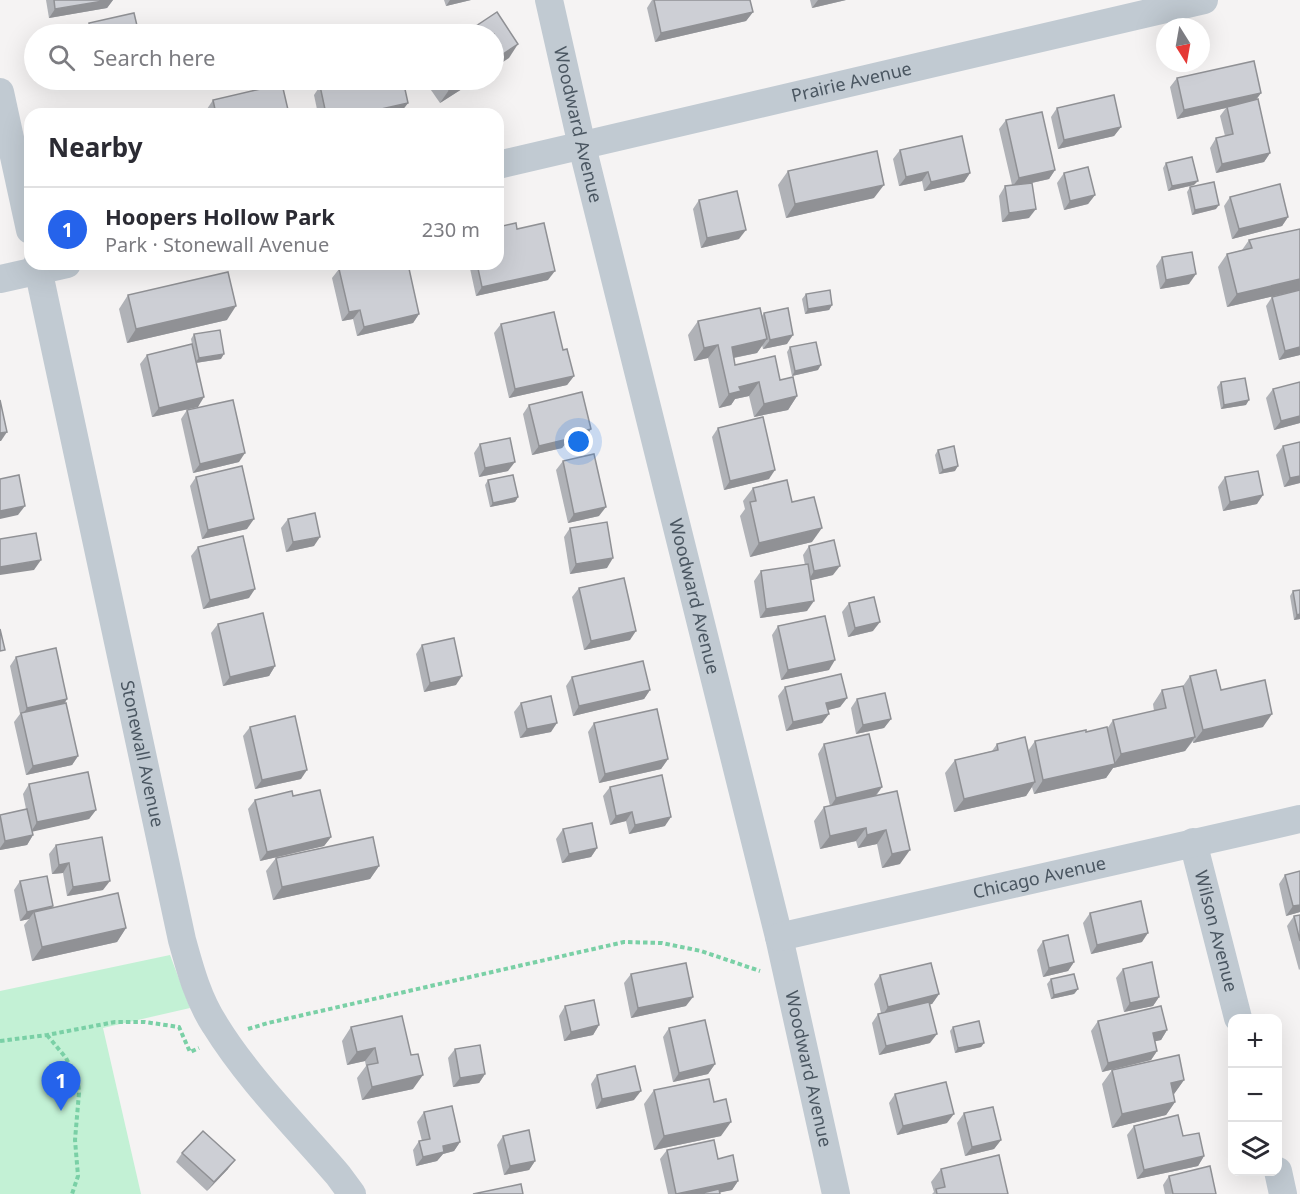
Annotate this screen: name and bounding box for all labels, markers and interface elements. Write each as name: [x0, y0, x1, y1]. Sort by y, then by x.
north arrow: [1156, 18, 1210, 72]
search box: [24, 24, 504, 90]
icon: search: [45, 41, 78, 74]
text: Search here: [93, 42, 215, 72]
street label: Woodward Avenue: [549, 44, 609, 205]
street label: Prairie Avenue: [789, 56, 914, 107]
text: Nearby: [48, 129, 143, 165]
text: Hoopers Hollow Park: [105, 201, 335, 231]
text: 1: [62, 216, 73, 243]
text: 230 m: [422, 216, 480, 243]
text: Park · Stonewall Avenue: [105, 231, 329, 258]
your location: [564, 427, 593, 456]
street label: Woodward Avenue: [664, 516, 726, 677]
street label: Stonewall Avenue: [116, 678, 170, 829]
street label: Chicago Avenue: [970, 850, 1108, 904]
street label: Wilson Avenue: [1190, 868, 1244, 994]
street label: Woodward Avenue: [780, 988, 838, 1149]
map controls: [1228, 1014, 1282, 1176]
button: +: [1228, 1014, 1282, 1068]
pin: 1: [42, 1062, 80, 1111]
button: −: [1228, 1068, 1282, 1122]
button: layers: [1228, 1122, 1282, 1176]

